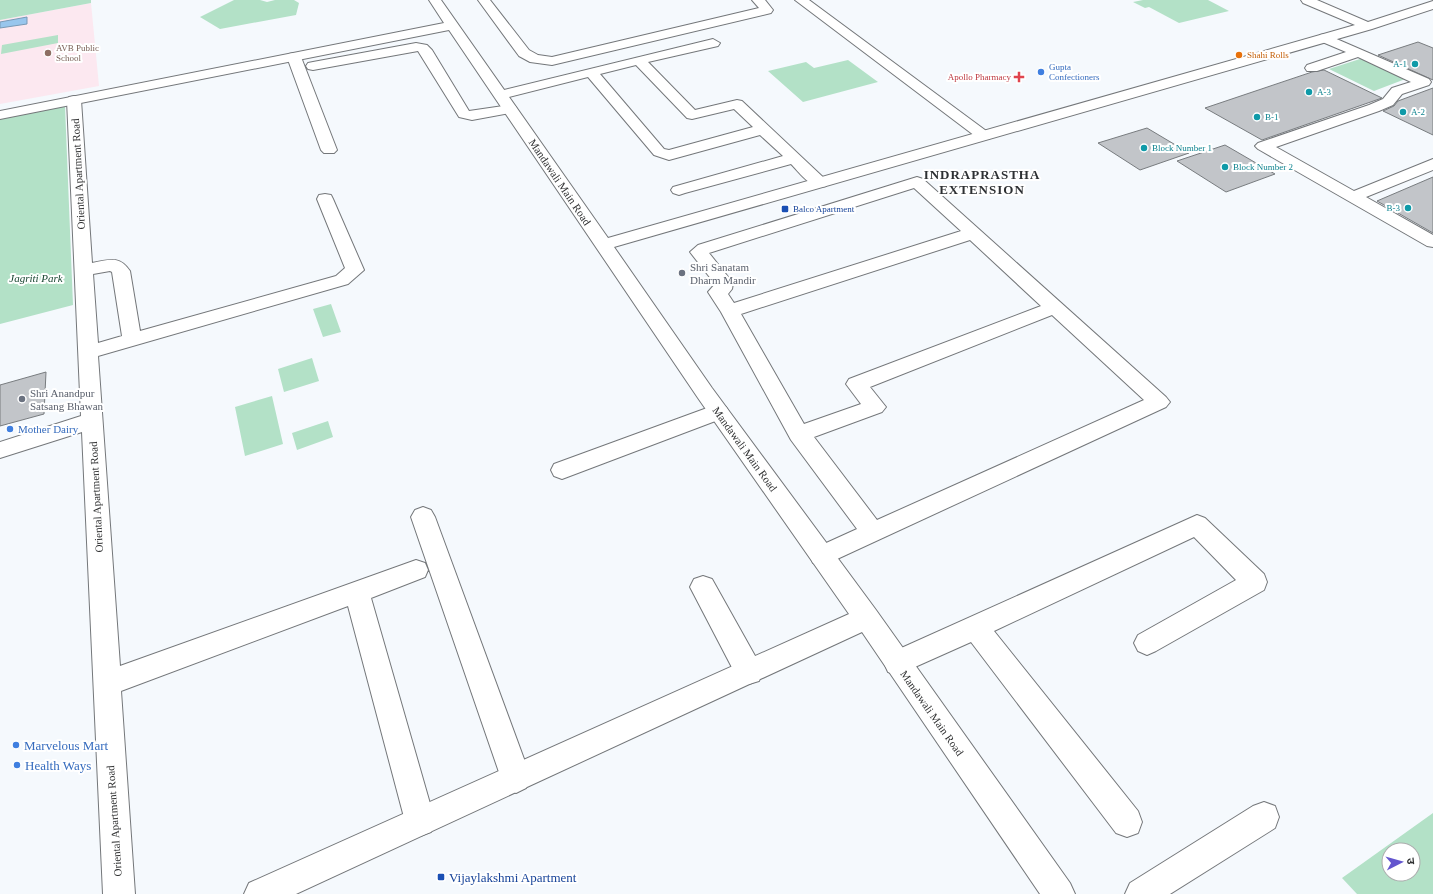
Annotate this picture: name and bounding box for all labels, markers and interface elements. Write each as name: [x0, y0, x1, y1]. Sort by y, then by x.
place label: AVB Public School: [56, 43, 99, 63]
marker: AVB Public School: [43, 48, 53, 58]
marker: Shahi Rolls: [1234, 50, 1244, 60]
place label: Shahi Rolls: [1247, 50, 1289, 60]
place label: A-1: [1393, 59, 1407, 69]
marker: A-1: [1410, 59, 1420, 69]
place label: Gupta Confectioners: [1049, 62, 1100, 82]
marker: Gupta Confectioners: [1036, 67, 1046, 77]
place label: Apollo Pharmacy: [948, 72, 1011, 82]
marker: Apollo Pharmacy: [1014, 72, 1024, 82]
marker: A-3: [1304, 87, 1314, 97]
place label: A-3: [1317, 87, 1331, 97]
marker: A-2: [1398, 107, 1408, 117]
place label: A-2: [1411, 107, 1425, 117]
marker: B-1: [1252, 112, 1262, 122]
place label: B-1: [1265, 112, 1279, 122]
street label: Oriental Apartment Road: [69, 118, 87, 230]
street label: Mandawali Main Road: [527, 137, 594, 228]
marker: Block Number 1: [1139, 143, 1149, 153]
place label: Block Number 1: [1152, 143, 1212, 153]
marker: Block Number 2: [1220, 162, 1230, 172]
place label: Block Number 2: [1233, 162, 1293, 172]
district label: INDRAPRASTHA EXTENSION: [924, 167, 1040, 197]
place label: B-3: [1387, 203, 1401, 213]
marker: B-3: [1403, 203, 1413, 213]
marker: Balco Apartment: [780, 204, 790, 214]
place label: Balco Apartment: [793, 204, 855, 214]
place label: Shri Sanatam Dharm Mandir: [690, 261, 756, 286]
marker: Shri Sanatam Dharm Mandir: [677, 268, 687, 278]
park label: Jagriti Park: [9, 272, 64, 284]
place label: Shri Anandpur Satsang Bhawan: [30, 387, 104, 412]
marker: Shri Anandpur Satsang Bhawan: [17, 394, 27, 404]
street label: Mandawali Main Road: [710, 404, 780, 494]
place label: Mother Dairy: [18, 423, 79, 435]
marker: Mother Dairy: [5, 424, 15, 434]
street label: Oriental Apartment Road: [87, 441, 105, 553]
street label: Mandawali Main Road: [898, 668, 966, 758]
place label: Marvelous Mart: [24, 738, 109, 753]
marker: Marvelous Mart: [11, 740, 21, 750]
place label: Health Ways: [25, 758, 91, 773]
marker: Health Ways: [12, 760, 22, 770]
street label: Oriental Apartment Road: [104, 765, 124, 877]
north arrow: [1381, 842, 1421, 882]
text: उ: [1405, 857, 1417, 865]
place label: Vijaylakshmi Apartment: [449, 870, 577, 885]
marker: Vijaylakshmi Apartment: [436, 872, 446, 882]

